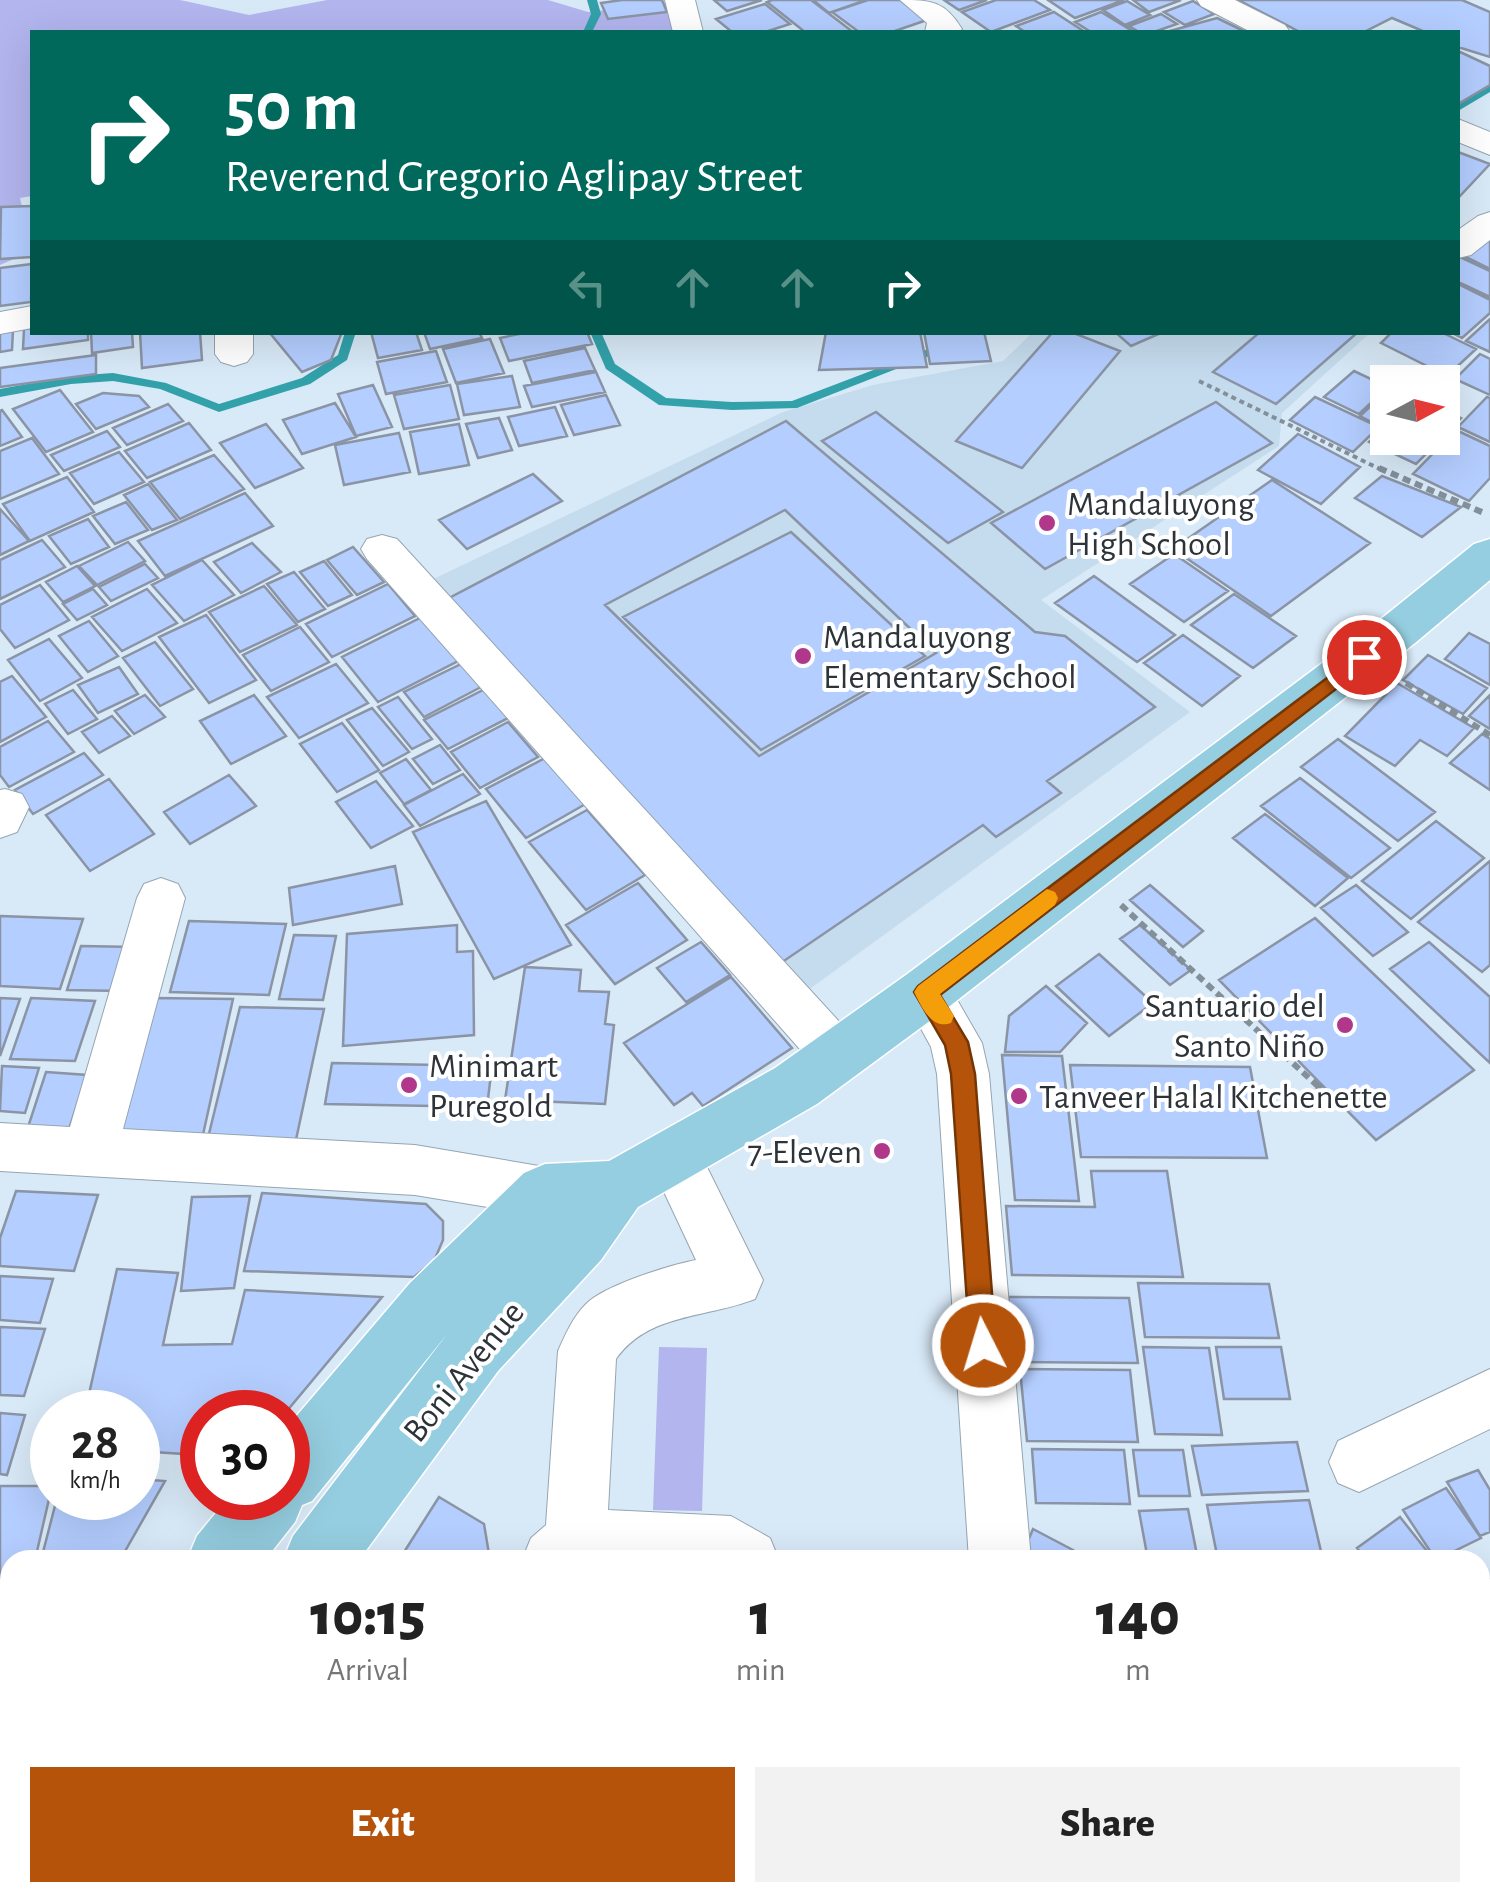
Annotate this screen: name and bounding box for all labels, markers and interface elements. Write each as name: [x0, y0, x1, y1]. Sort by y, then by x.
icon: right: [60, 70, 190, 200]
text: 50 m: [225, 73, 359, 143]
text: Reverend Gregorio Aglipay Street: [225, 155, 802, 200]
icon: left: [560, 260, 615, 315]
icon: ahead: [665, 260, 720, 315]
icon: ahead: [770, 260, 825, 315]
icon: right: [875, 260, 930, 315]
north arrow: [1370, 365, 1460, 455]
map controls: [1370, 365, 1460, 455]
place label: Mandaluyong High School: [1067, 487, 1255, 562]
marker: Mandaluyong High School: [1036, 512, 1058, 534]
pin: [1322, 615, 1407, 700]
place label: Mandaluyong Elementary School: [823, 620, 1077, 695]
icon: arrive: [1337, 630, 1392, 685]
marker: Mandaluyong Elementary School: [792, 645, 814, 667]
place label: Santuario del Santo Niño: [1145, 989, 1325, 1064]
marker: Santuario del Santo Niño: [1334, 1014, 1356, 1036]
place label: Minimart Puregold: [429, 1049, 558, 1124]
marker: Minimart Puregold: [398, 1074, 420, 1096]
place label: Tanveer Halal Kitchenette: [1039, 1080, 1388, 1115]
marker: Tanveer Halal Kitchenette: [1008, 1085, 1030, 1107]
place label: 7-Eleven: [748, 1135, 862, 1170]
marker: 7-Eleven: [871, 1140, 893, 1162]
position arrow: [931, 1293, 1035, 1397]
street label: Boni Avenue: [397, 1295, 531, 1449]
speed limit sign: 30: [180, 1390, 310, 1520]
text: 28: [71, 1418, 119, 1468]
text: km/h: [69, 1468, 121, 1493]
text: 10:15: [310, 1586, 425, 1646]
text: 1: [750, 1586, 772, 1646]
text: 140: [1096, 1586, 1180, 1646]
text: Arrival: [327, 1654, 409, 1686]
text: min: [736, 1654, 786, 1686]
text: m: [1125, 1654, 1151, 1686]
button: Exit: [30, 1767, 735, 1882]
button: Share: [755, 1767, 1460, 1882]

